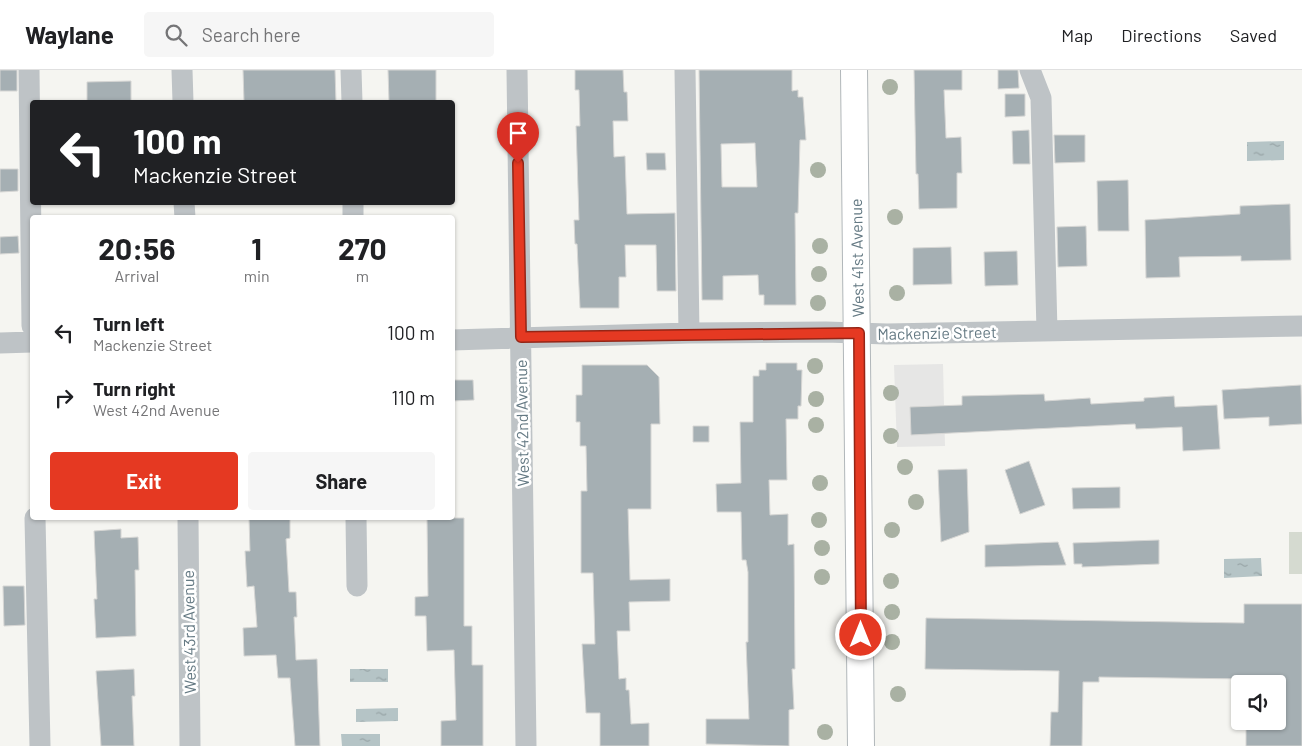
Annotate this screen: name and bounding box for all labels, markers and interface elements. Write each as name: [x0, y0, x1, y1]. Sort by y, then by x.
search box: [144, 12, 494, 57]
text: Waylane: [25, 20, 114, 49]
icon: search: [162, 21, 190, 49]
text: Search here: [202, 23, 301, 46]
text: Map: [1061, 24, 1093, 46]
text: Directions: [1121, 24, 1202, 46]
text: Saved: [1230, 24, 1277, 46]
pin: [497, 112, 539, 163]
text: 100 m: [133, 119, 222, 161]
icon: arrive: [504, 119, 532, 147]
icon: left: [50, 120, 115, 185]
text: Mackenzie Street: [133, 161, 297, 187]
street label: West 41st Avenue: [846, 198, 867, 318]
text: 20:56: [98, 230, 175, 266]
text: 1: [251, 230, 262, 266]
text: 270: [338, 230, 387, 266]
text: Arrival: [114, 266, 159, 285]
text: min: [244, 266, 270, 285]
text: m: [356, 266, 369, 285]
text: Turn left: [93, 312, 164, 335]
icon: left: [50, 319, 78, 347]
text: 100 m: [387, 321, 435, 344]
street label: Mackenzie Street: [877, 322, 997, 343]
text: Mackenzie Street: [93, 335, 212, 354]
street label: West 42nd Avenue: [511, 359, 532, 487]
text: Turn right: [93, 377, 175, 400]
icon: right: [50, 384, 78, 412]
text: 110 m: [391, 386, 435, 409]
text: West 42nd Avenue: [93, 400, 220, 419]
button: Exit: [50, 452, 238, 510]
button: Share: [248, 452, 435, 510]
street label: West 43rd Avenue: [178, 570, 199, 694]
position arrow: [834, 608, 886, 660]
map controls: [1231, 675, 1286, 730]
button: sound: [1231, 675, 1286, 730]

